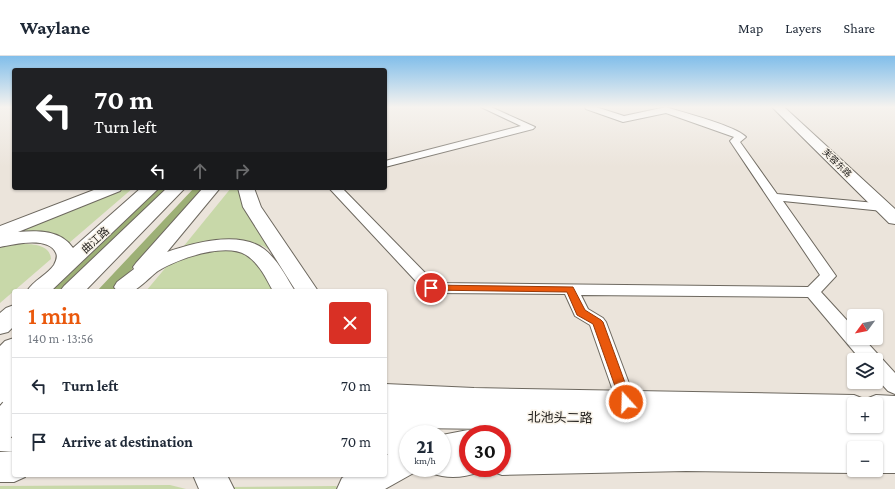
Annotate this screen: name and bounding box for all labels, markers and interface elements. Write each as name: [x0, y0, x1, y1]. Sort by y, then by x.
text: Waylane: [20, 17, 90, 38]
text: Map: [738, 20, 763, 36]
text: Layers: [785, 20, 822, 36]
text: Share: [844, 20, 875, 36]
icon: left: [28, 84, 80, 136]
text: 70 m: [94, 84, 153, 115]
text: Turn left: [94, 117, 157, 137]
street label: 芙蓉东路: [821, 147, 853, 179]
icon: left: [147, 160, 169, 182]
icon: ahead: [189, 160, 211, 182]
icon: right: [231, 160, 253, 182]
street label: 曲江路: [79, 225, 111, 255]
pin: [414, 271, 448, 305]
icon: arrive: [420, 277, 442, 299]
text: 1 min: [28, 302, 81, 329]
button: close: [329, 302, 371, 344]
north arrow: [847, 309, 883, 345]
map controls: [847, 309, 883, 477]
text: 140 m · 13:56: [28, 331, 93, 346]
button: layers: [847, 353, 883, 389]
icon: left: [28, 375, 50, 397]
text: Turn left: [62, 378, 118, 394]
text: 70 m: [341, 378, 371, 394]
position arrow: [605, 381, 647, 423]
button: +: [847, 397, 883, 433]
street label: 北池头二路: [527, 409, 593, 426]
speed limit sign: 30: [459, 425, 511, 477]
icon: arrive: [28, 431, 50, 453]
text: Arrive at destination: [62, 434, 193, 450]
text: 70 m: [341, 434, 371, 450]
text: 21: [416, 435, 434, 457]
button: −: [847, 441, 883, 477]
text: km/h: [414, 455, 436, 466]

